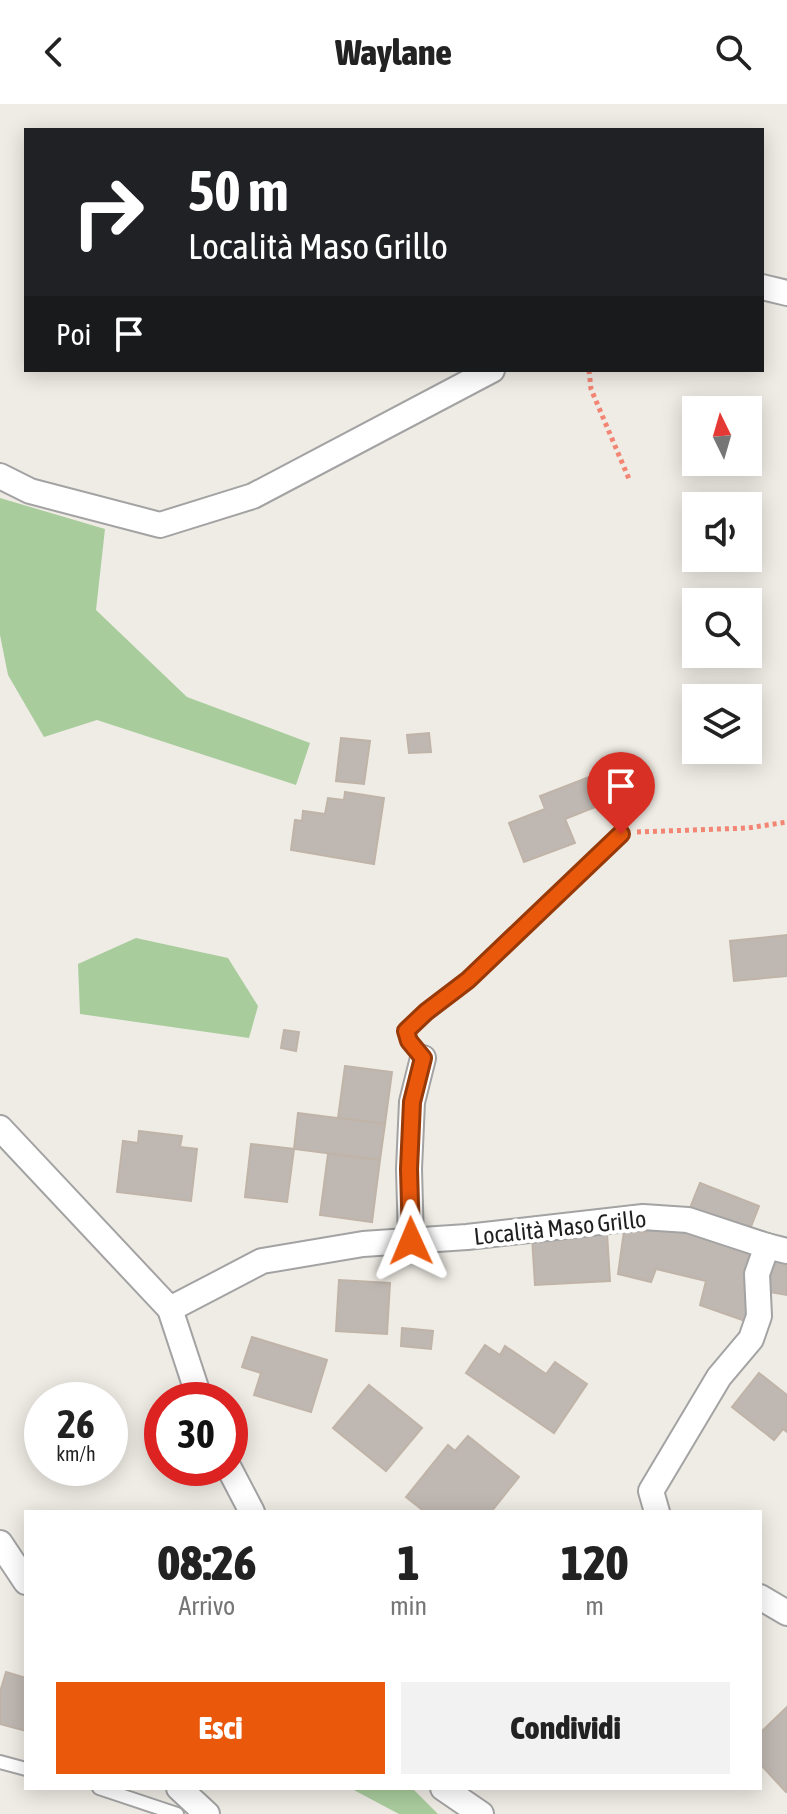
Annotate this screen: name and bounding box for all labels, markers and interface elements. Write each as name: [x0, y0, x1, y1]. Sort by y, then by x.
icon: back: [32, 30, 76, 74]
icon: search: [711, 30, 755, 74]
text: Waylane: [335, 31, 452, 73]
text: 50 m: [188, 159, 289, 223]
icon: right: [56, 160, 160, 264]
text: Località Maso Grillo: [188, 225, 448, 267]
icon: arrive: [107, 312, 151, 356]
text: Poi: [56, 317, 91, 351]
north arrow: [682, 396, 762, 476]
map controls: [682, 396, 762, 764]
button: sound: [682, 492, 762, 572]
button: search: [682, 588, 762, 668]
button: layers: [682, 684, 762, 764]
pin: [587, 752, 655, 834]
icon: arrive: [599, 764, 643, 808]
position arrow: [369, 1199, 453, 1283]
street label: Località Maso Grillo: [472, 1205, 647, 1250]
speed limit sign: 30: [144, 1382, 248, 1486]
text: 26: [57, 1401, 95, 1446]
text: km/h: [56, 1442, 96, 1465]
text: 08:26: [158, 1535, 256, 1590]
text: 1: [397, 1535, 420, 1590]
text: 120: [561, 1535, 628, 1590]
text: Arrivo: [179, 1591, 235, 1621]
text: min: [390, 1591, 427, 1621]
text: m: [585, 1591, 604, 1621]
button: Esci: [56, 1682, 385, 1774]
button: Condividi: [401, 1682, 730, 1774]

